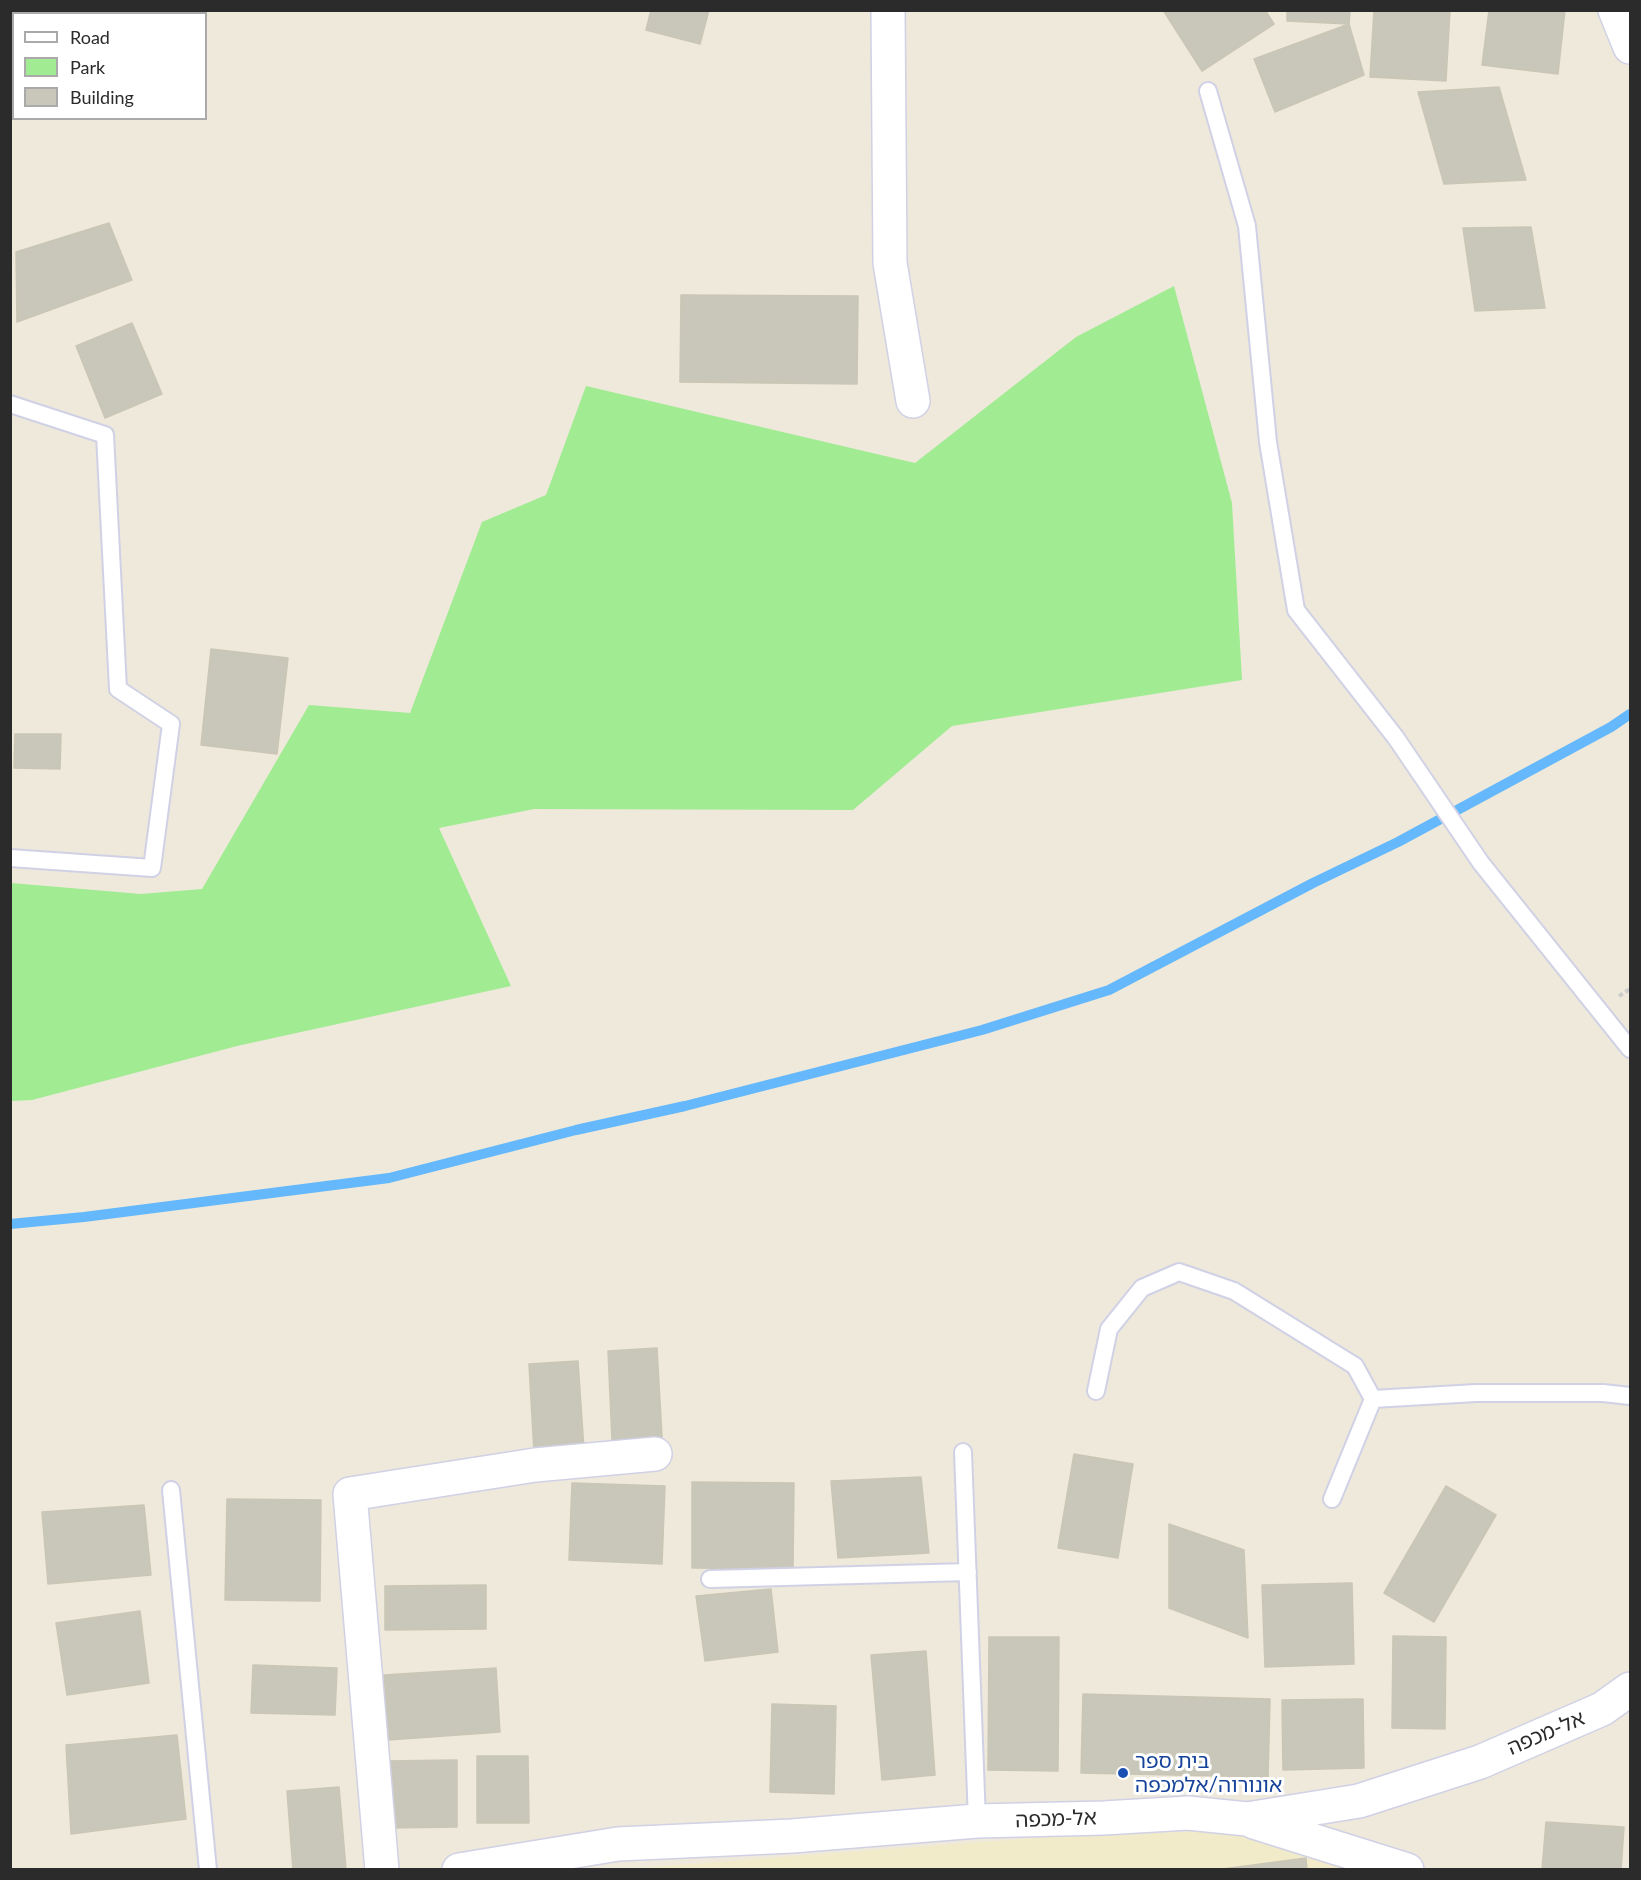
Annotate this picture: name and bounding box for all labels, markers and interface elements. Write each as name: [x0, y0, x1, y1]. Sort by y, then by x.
legend: [12, 12, 207, 120]
text: Road: [70, 26, 110, 48]
text: Park: [70, 56, 105, 78]
text: Building: [70, 86, 134, 108]
street label: אל-מכפה: [1504, 1705, 1588, 1761]
place label: בית ספר אונורוה/אלמכפה: [1135, 1748, 1282, 1798]
marker: בית ספר אונורוה/אלמכפה: [1116, 1766, 1130, 1780]
street label: אל-מכפה: [1015, 1805, 1097, 1833]

